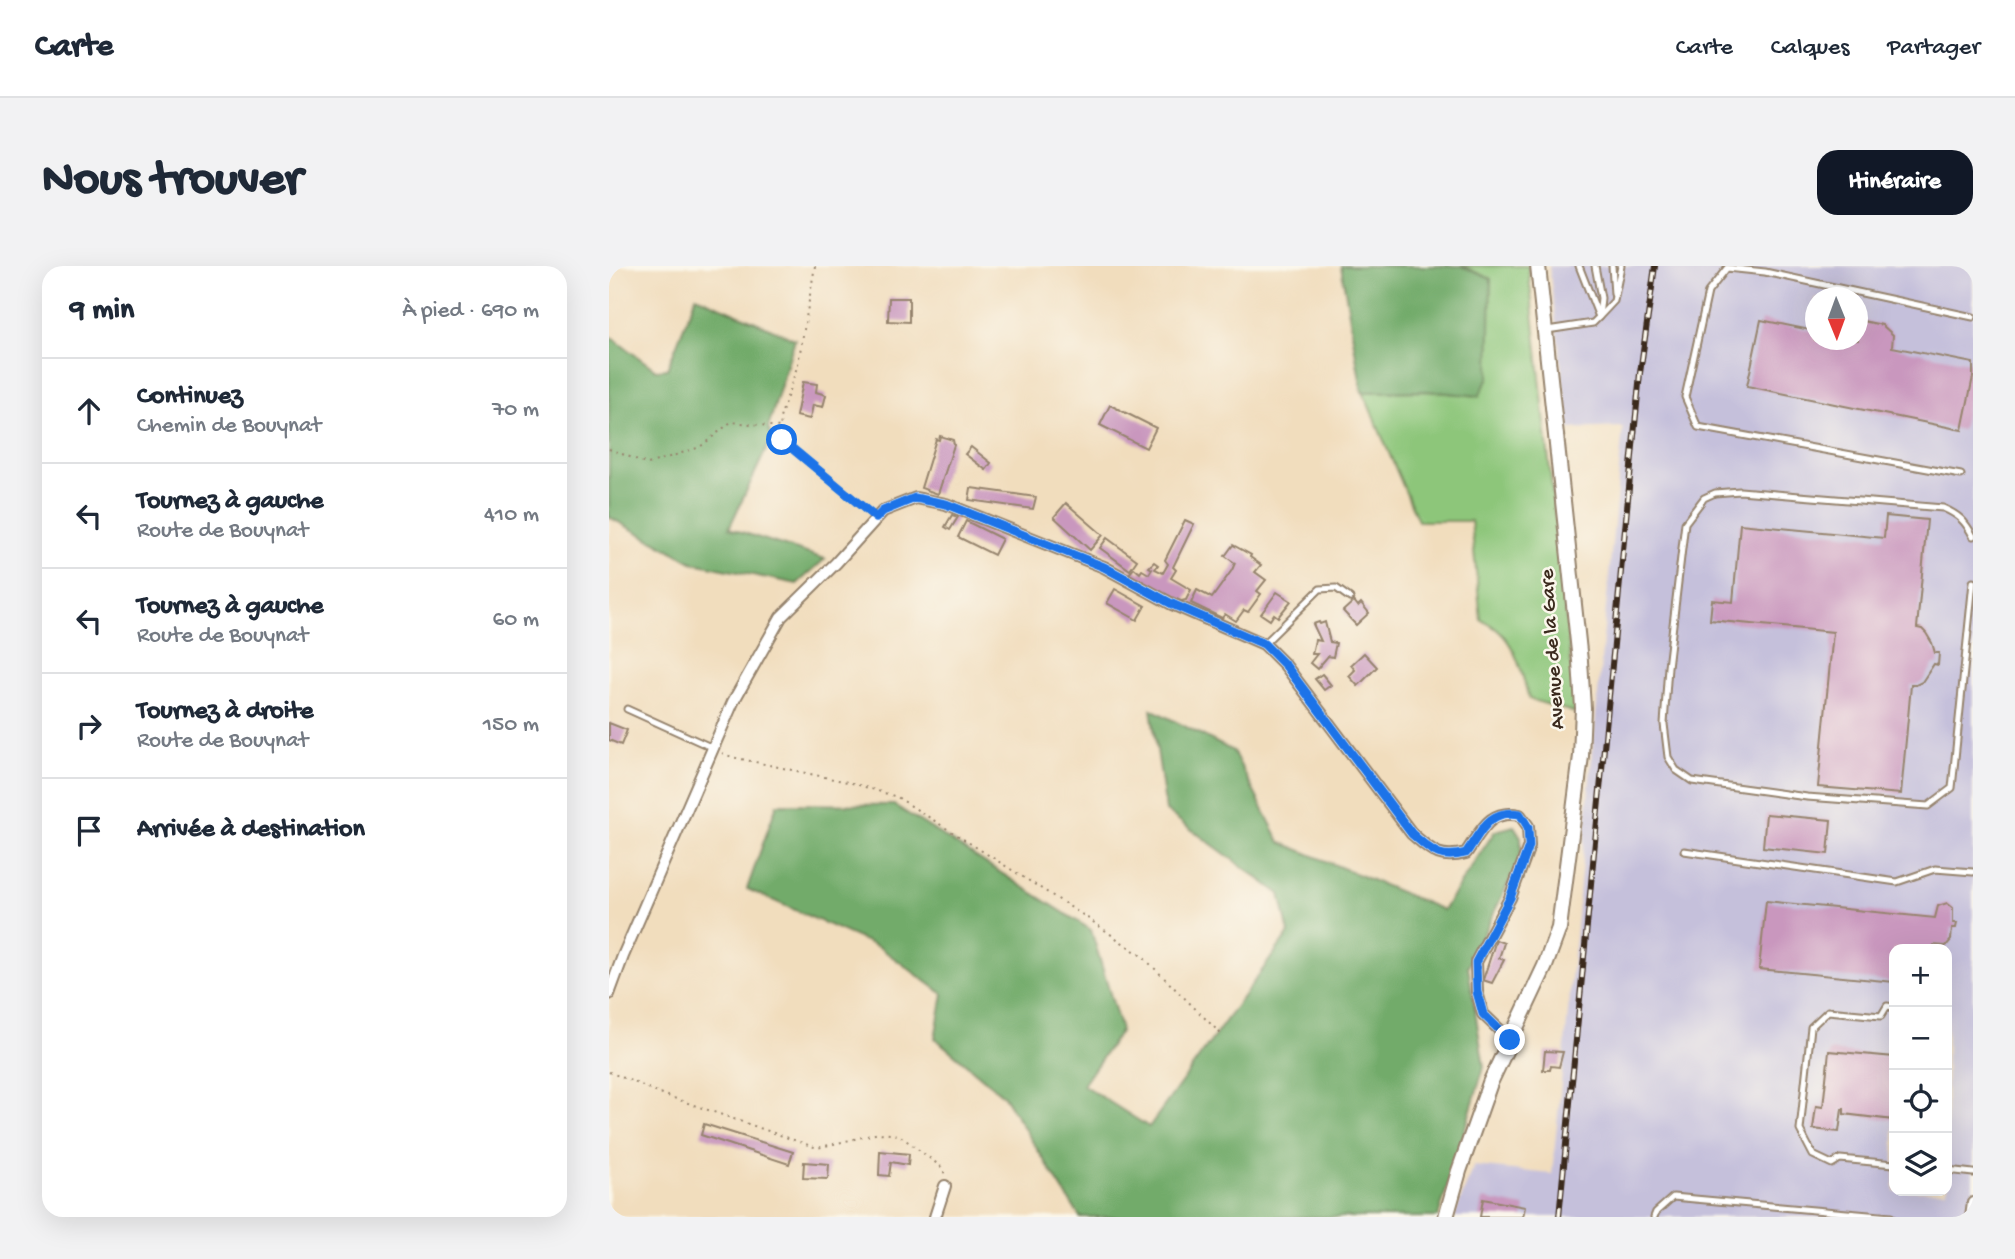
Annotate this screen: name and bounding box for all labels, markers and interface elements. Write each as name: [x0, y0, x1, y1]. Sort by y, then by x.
text: Carte: [35, 29, 113, 67]
text: Carte: [1676, 34, 1733, 63]
text: Calques: [1771, 34, 1849, 63]
text: Partager: [1887, 34, 1980, 63]
button: Itinéraire: [1817, 150, 1973, 215]
text: Nous trouver: [42, 153, 302, 211]
north arrow: [1805, 287, 1868, 350]
text: 9 min: [70, 294, 134, 329]
text: À pied · 690 m: [402, 298, 539, 325]
text: Continuez: [137, 382, 243, 413]
icon: ahead: [70, 392, 108, 430]
text: 70 m: [492, 397, 539, 424]
text: Chemin de Bouynat: [137, 413, 321, 440]
route start: [766, 424, 797, 455]
text: Tournez à gauche: [137, 487, 324, 518]
icon: left: [70, 497, 108, 535]
text: 410 m: [484, 502, 539, 529]
text: Route de Bouynat: [137, 518, 308, 545]
street label: Avenue de la Gare: [1536, 567, 1572, 730]
text: Tournez à gauche: [137, 592, 324, 623]
icon: left: [70, 602, 108, 640]
text: 60 m: [493, 607, 539, 634]
text: Route de Bouynat: [137, 623, 308, 650]
text: Tournez à droite: [137, 697, 314, 728]
icon: right: [70, 707, 108, 745]
text: 150 m: [483, 712, 539, 739]
text: Route de Bouynat: [137, 728, 308, 755]
icon: arrive: [70, 812, 108, 850]
text: Arrivée à destination: [137, 815, 365, 846]
map controls: [1889, 944, 1952, 1196]
button: +: [1889, 944, 1952, 1007]
button: −: [1889, 1007, 1952, 1070]
route end: [1494, 1024, 1525, 1055]
button: locate: [1889, 1070, 1952, 1133]
button: layers: [1889, 1133, 1952, 1196]

